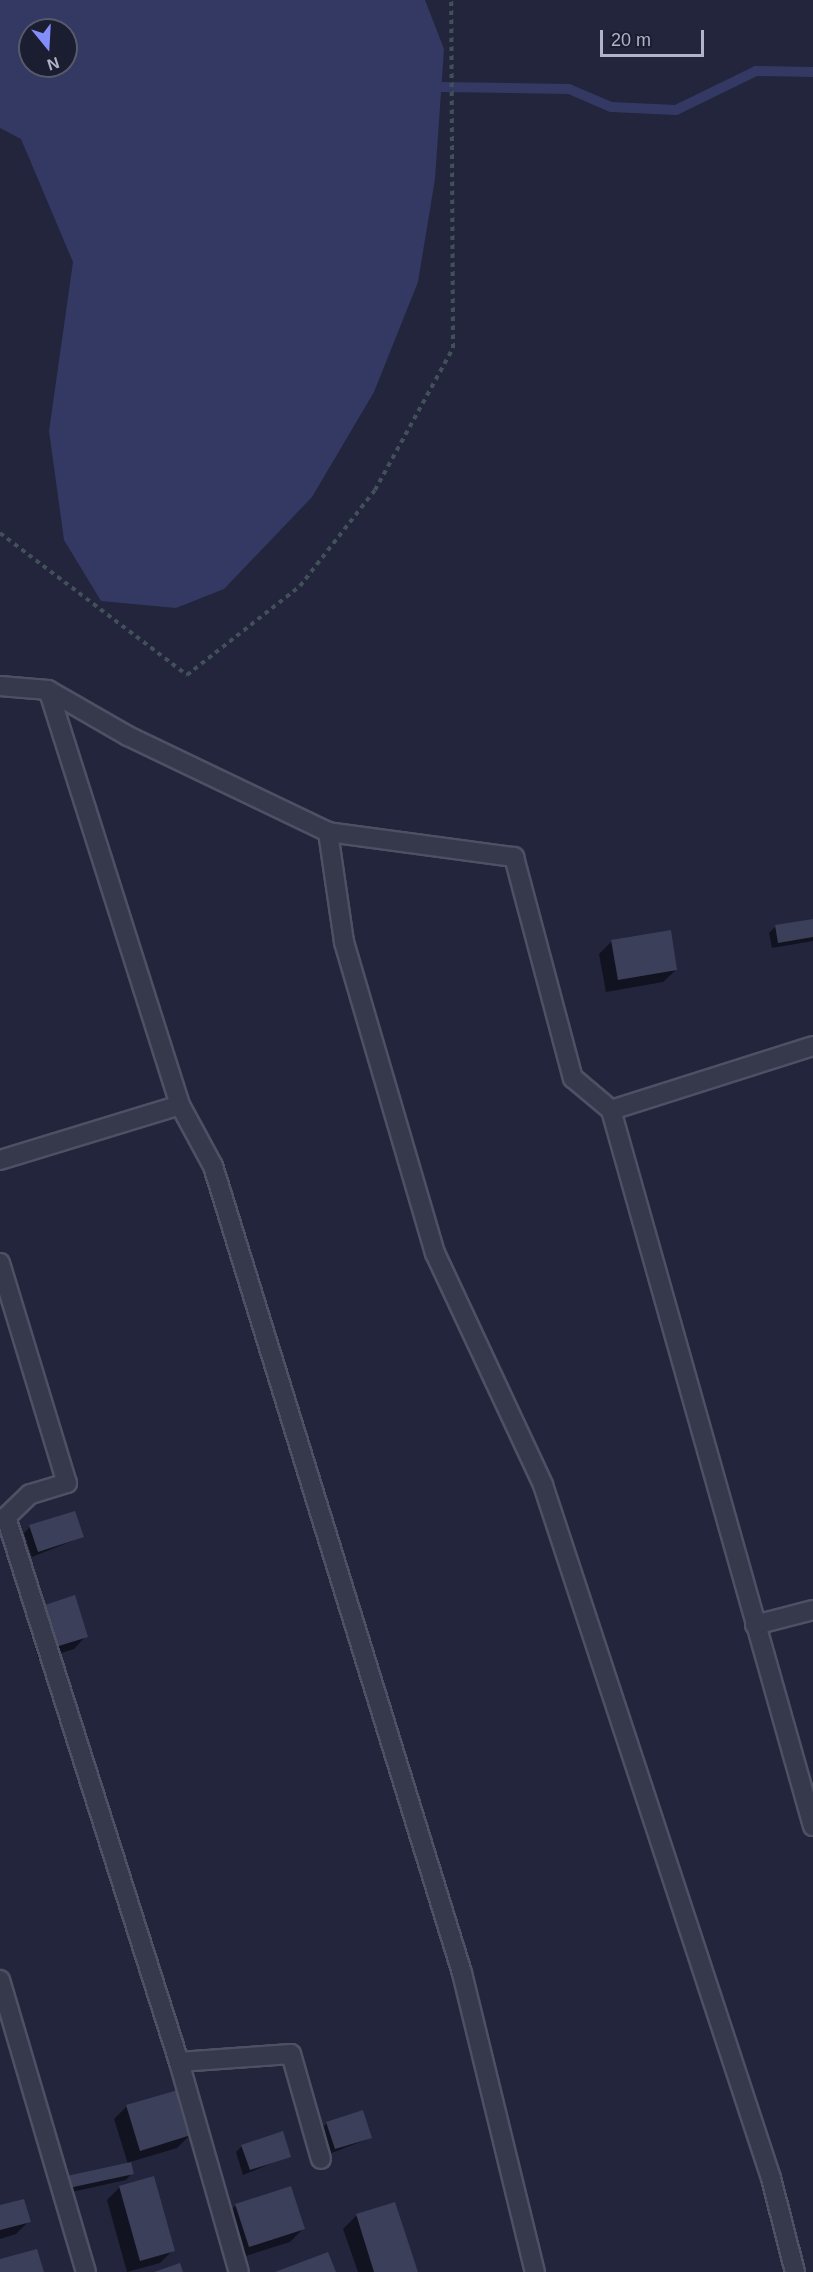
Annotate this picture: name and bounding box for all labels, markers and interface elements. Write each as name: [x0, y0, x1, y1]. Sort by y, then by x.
north arrow: [18, 18, 78, 78]
scale bar: [603, 18, 706, 56]
text: 20 m: [611, 30, 651, 50]
text: N: [45, 54, 61, 74]

